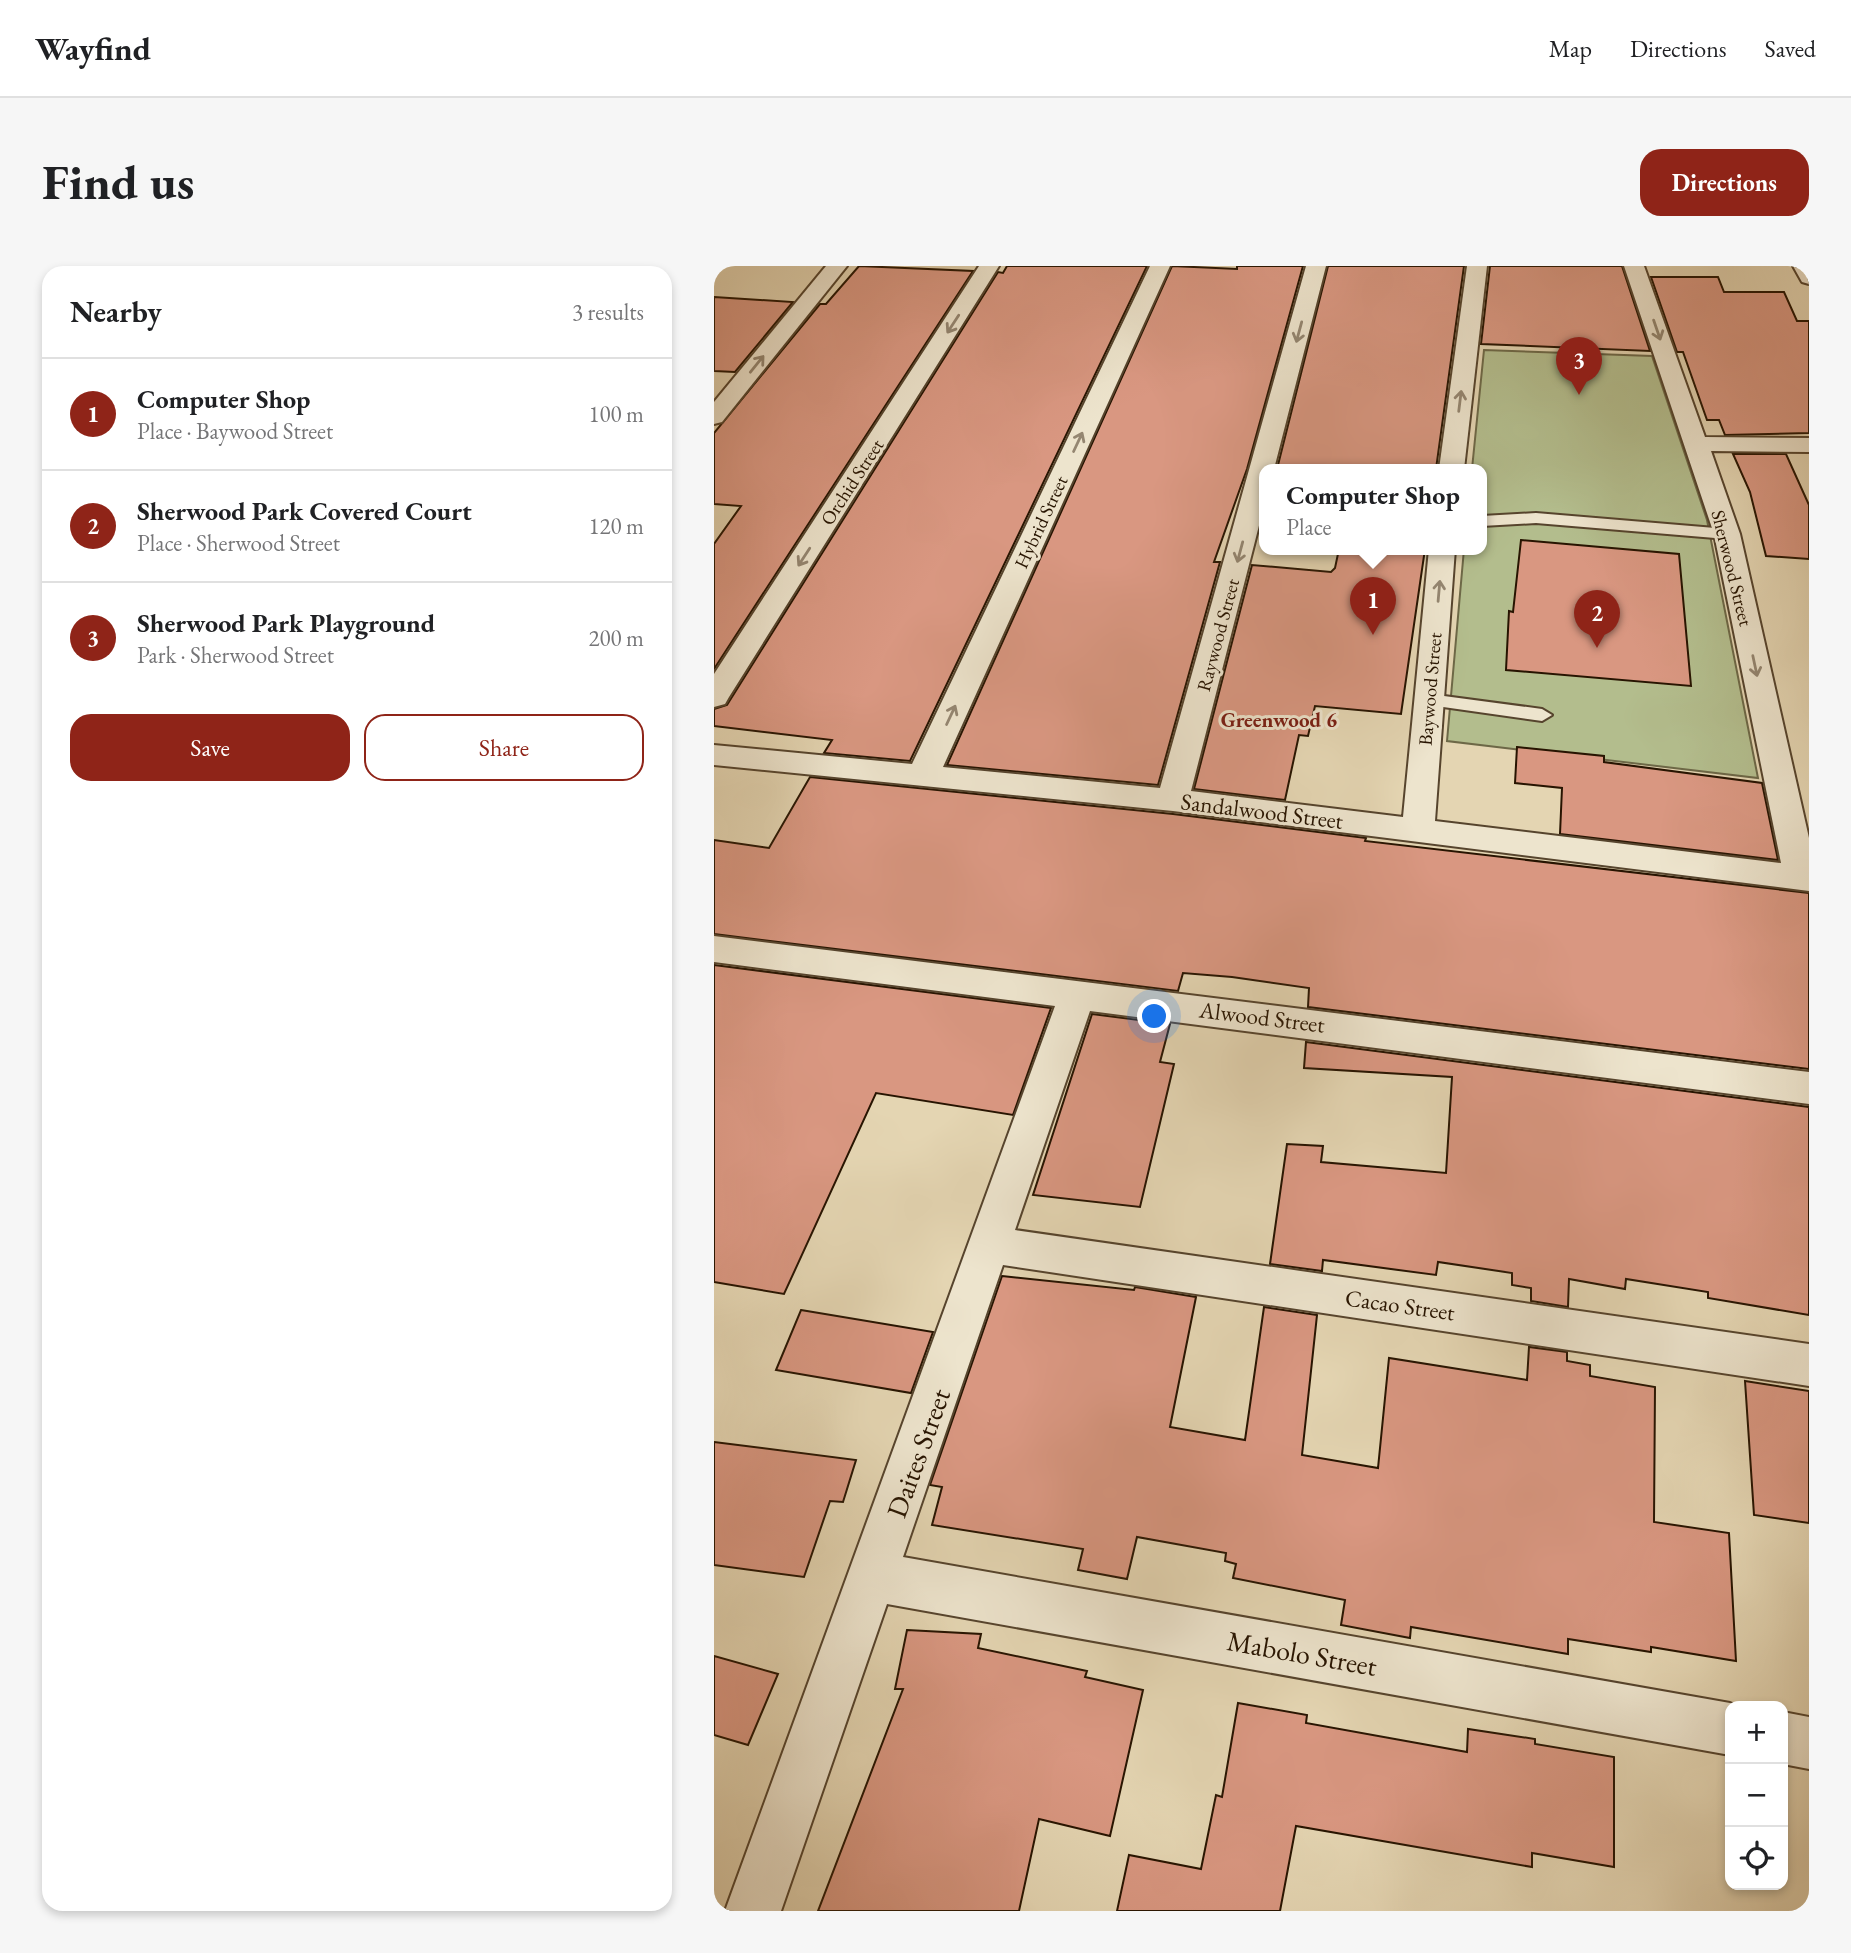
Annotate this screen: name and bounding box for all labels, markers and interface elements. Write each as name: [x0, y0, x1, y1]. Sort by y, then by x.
text: Wayfind: [35, 27, 151, 70]
text: Map: [1549, 33, 1592, 64]
text: Directions: [1630, 33, 1727, 64]
text: Saved: [1765, 33, 1816, 64]
button: Directions: [1640, 149, 1809, 216]
text: Find us: [42, 150, 194, 214]
text: Nearby: [70, 292, 162, 331]
text: 3 results: [572, 297, 644, 327]
one-way arrow: [945, 313, 959, 333]
one-way arrow: [1652, 319, 1664, 341]
one-way arrow: [1292, 320, 1305, 343]
pin: 3: [1556, 337, 1602, 395]
one-way arrow: [749, 356, 765, 374]
text: Computer Shop: [137, 382, 310, 416]
one-way arrow: [1453, 390, 1466, 413]
text: 1: [87, 399, 99, 429]
text: 100 m: [588, 399, 644, 429]
text: Place · Baywood Street: [137, 416, 333, 446]
one-way arrow: [1072, 432, 1085, 454]
street label: Orchid Street: [815, 434, 889, 530]
popup: [1259, 464, 1487, 555]
street label: Hybrid Street: [1009, 472, 1073, 572]
text: Computer Shop: [1286, 478, 1460, 512]
text: Sherwood Park Covered Court: [137, 494, 472, 528]
street label: Sherwood Street: [1705, 507, 1759, 629]
text: 2: [87, 511, 99, 541]
text: 120 m: [588, 511, 644, 541]
text: Place: [1286, 512, 1332, 542]
text: Place · Sherwood Street: [137, 528, 340, 558]
one-way arrow: [1233, 540, 1246, 562]
one-way arrow: [796, 546, 810, 566]
street label: Raywood Street: [1191, 576, 1245, 694]
pin: 1: [1350, 577, 1396, 635]
one-way arrow: [1433, 580, 1446, 603]
pin: 2: [1574, 590, 1620, 648]
text: Sherwood Park Playground: [137, 606, 435, 640]
text: 3: [87, 623, 99, 653]
text: 200 m: [588, 623, 644, 653]
street label: Baywood Street: [1413, 631, 1447, 747]
text: Park · Sherwood Street: [137, 640, 334, 670]
one-way arrow: [1749, 654, 1763, 677]
one-way arrow: [944, 705, 958, 726]
district label: Greenwood 6: [1221, 706, 1337, 733]
button: Save: [70, 714, 350, 781]
button: Share: [364, 714, 644, 781]
street label: Sandalwood Street: [1179, 786, 1346, 836]
street label: Alwood Street: [1197, 994, 1327, 1040]
your location: [1137, 999, 1171, 1033]
street label: Cacao Street: [1343, 1282, 1457, 1328]
street label: Daites Street: [878, 1383, 958, 1523]
street label: Mabolo Street: [1224, 1622, 1380, 1684]
map controls: [1725, 1701, 1788, 1890]
button: +: [1725, 1701, 1788, 1764]
button: −: [1725, 1764, 1788, 1827]
button: locate: [1725, 1827, 1788, 1890]

